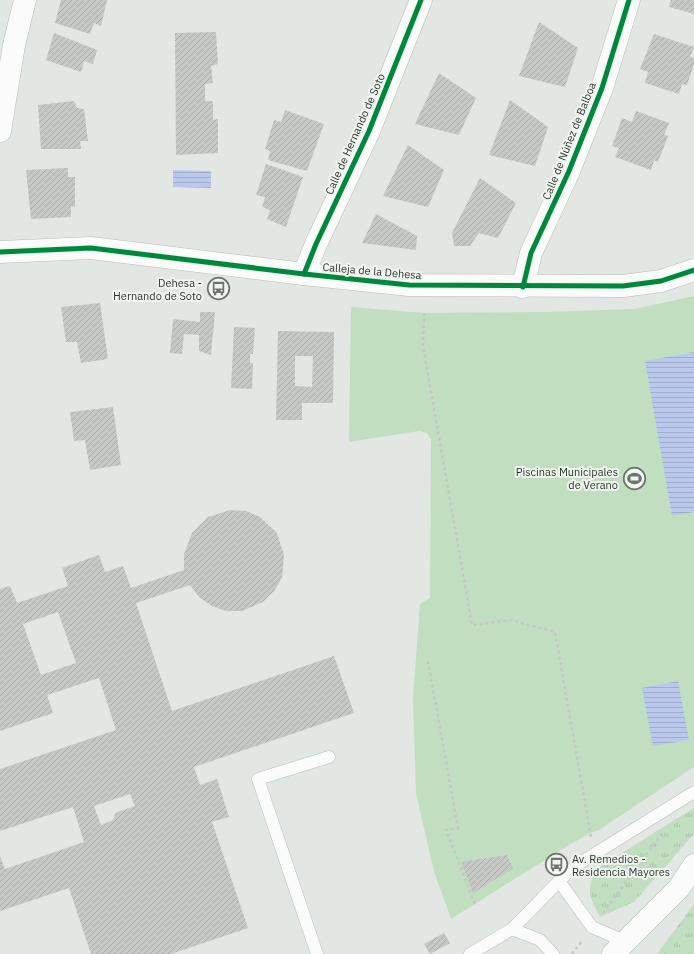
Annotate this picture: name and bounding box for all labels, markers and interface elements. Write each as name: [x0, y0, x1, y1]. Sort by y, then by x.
street label: Calle de Hernando de Soto: [322, 71, 388, 197]
street label: Calle de Núñez de Balboa: [539, 80, 599, 202]
street label: Calleja de la Dehesa: [322, 260, 422, 282]
place label: Dehesa - Hernando de Soto: [113, 276, 202, 303]
bus stop icon: Dehesa - Hernando de Soto: [205, 276, 231, 302]
place label: Piscinas Municipales de Verano: [516, 465, 618, 492]
sports icon: Piscinas Municipales de Verano: [621, 465, 647, 491]
bus stop icon: Av. Remedios - Residencia Mayores: [543, 852, 569, 878]
place label: Av. Remedios - Residencia Mayores: [572, 852, 670, 879]

